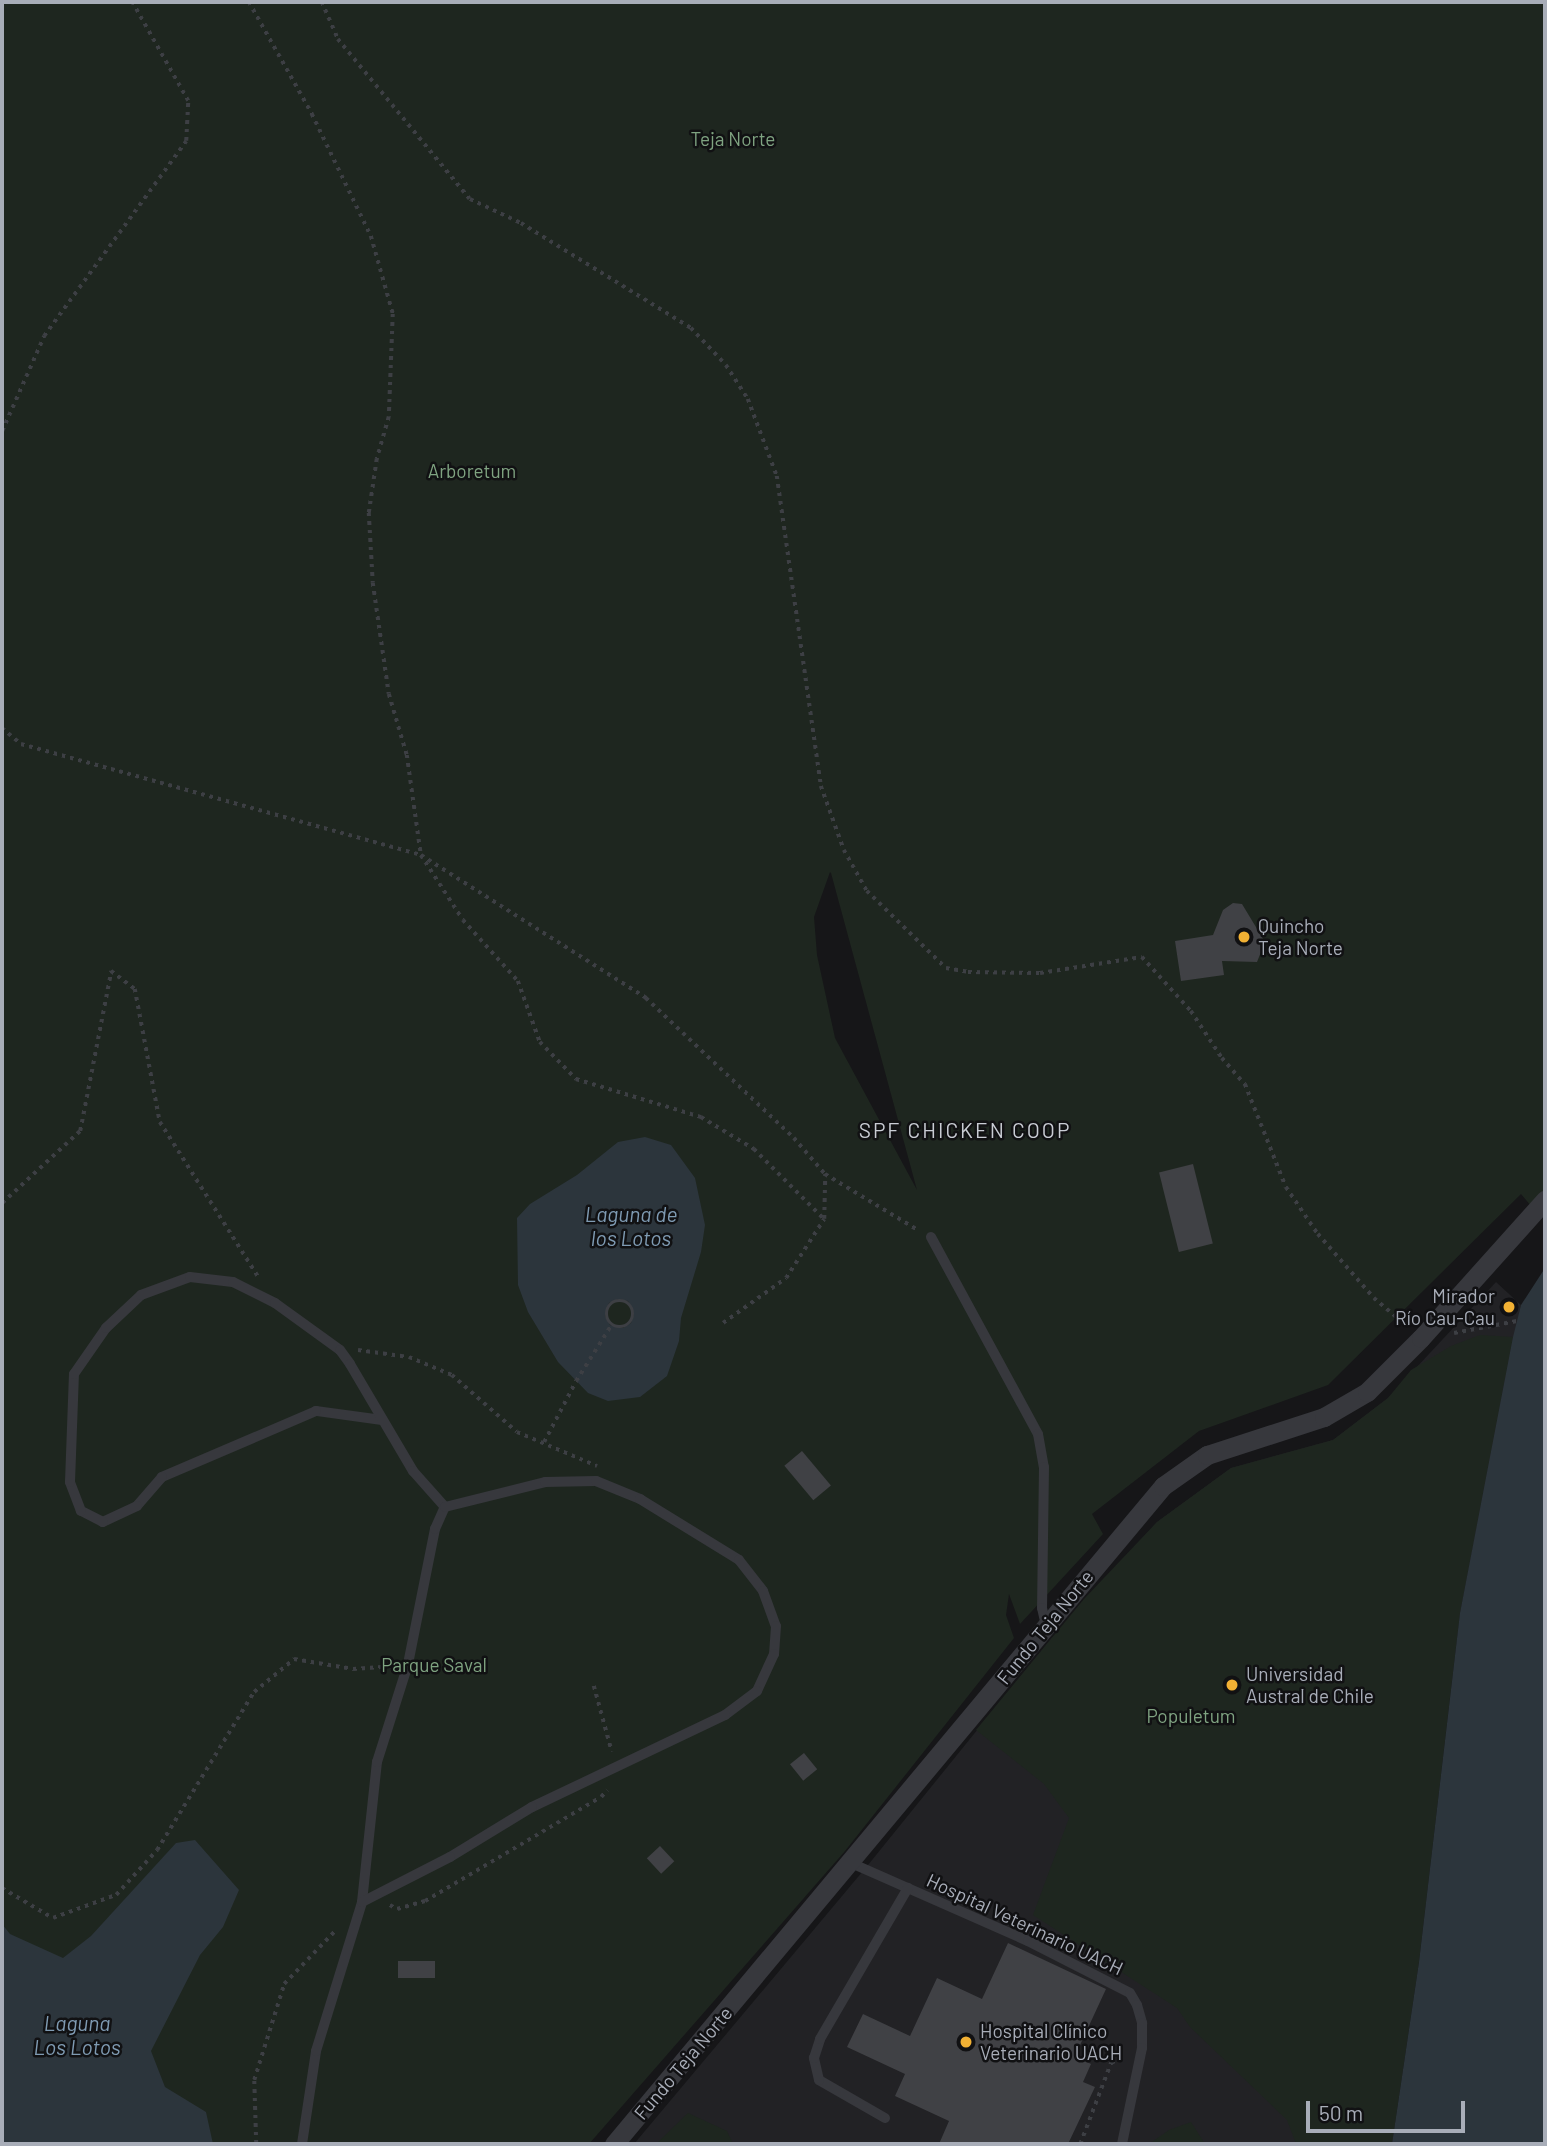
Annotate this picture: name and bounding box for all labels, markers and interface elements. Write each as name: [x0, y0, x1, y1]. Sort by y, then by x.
park label: Teja Norte: [691, 128, 775, 150]
park label: Arboretum: [428, 460, 516, 482]
place label: Quincho Teja Norte: [1258, 915, 1343, 959]
marker: Quincho Teja Norte: [1236, 929, 1252, 945]
district label: SPF CHICKEN COOP: [861, 1117, 1069, 1143]
water label: Laguna de los Lotos: [585, 1201, 677, 1251]
place label: Mirador Río Cau-Cau: [1395, 1285, 1495, 1329]
marker: Mirador Río Cau-Cau: [1501, 1299, 1517, 1315]
street label: Fundo Teja Norte: [992, 1565, 1098, 1689]
park label: Parque Saval: [381, 1654, 487, 1676]
place label: Universidad Austral de Chile: [1246, 1663, 1374, 1707]
marker: Universidad Austral de Chile: [1224, 1677, 1240, 1693]
park label: Populetum: [1146, 1705, 1236, 1727]
street label: Hospital Veterinario UACH: [923, 1868, 1127, 1980]
street label: Fundo Teja Norte: [629, 2002, 737, 2124]
water label: Laguna Los Lotos: [33, 2010, 121, 2060]
place label: Hospital Clínico Veterinario UACH: [980, 2020, 1122, 2064]
marker: Hospital Clínico Veterinario UACH: [958, 2034, 974, 2050]
scale bar: [1309, 2086, 1468, 2130]
text: 50 m: [1319, 2100, 1363, 2125]

